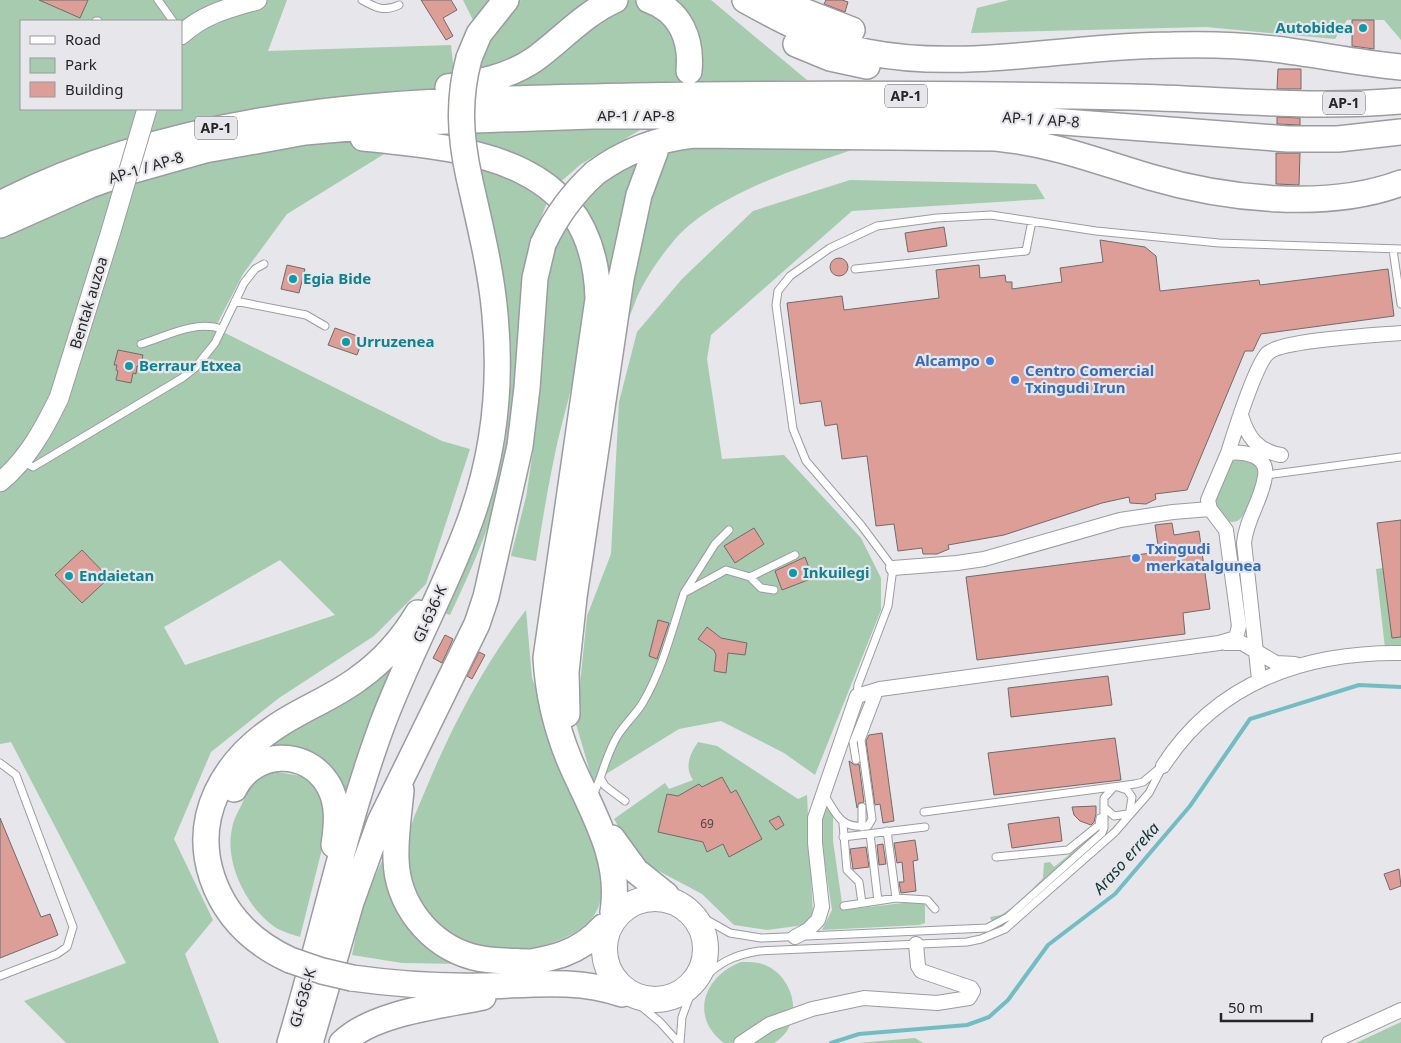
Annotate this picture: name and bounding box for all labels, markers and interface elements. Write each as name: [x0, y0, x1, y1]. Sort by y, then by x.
place label: Autobidea: [1276, 17, 1353, 37]
legend: [20, 20, 182, 110]
marker: Autobidea: [1357, 22, 1369, 34]
text: Road: [65, 29, 101, 49]
text: Park: [65, 54, 97, 74]
text: Building: [65, 79, 123, 99]
road number: AP-1: [885, 84, 927, 108]
road number: AP-1: [1323, 92, 1365, 115]
street label: AP-1 / AP-8: [597, 105, 675, 125]
street label: AP-1 / AP-8: [1002, 106, 1080, 132]
road number: AP-1: [195, 116, 237, 140]
street label: AP-1 / AP-8: [106, 146, 186, 188]
street label: Bentak auzoa: [65, 254, 112, 351]
place label: Egia Bide: [303, 268, 371, 288]
marker: Egia Bide: [287, 273, 299, 285]
place label: Urruzenea: [356, 331, 435, 351]
marker: Urruzenea: [340, 336, 352, 348]
place label: Alcampo: [915, 350, 980, 370]
place label: Berraur Etxea: [139, 355, 242, 375]
marker: Alcampo: [984, 355, 996, 367]
marker: Berraur Etxea: [123, 360, 135, 372]
place label: Centro Comercial Txingudi Irun: [1025, 360, 1154, 397]
marker: Centro Comercial Txingudi Irun: [1009, 374, 1021, 386]
place label: Txingudi merkatalgunea: [1146, 538, 1261, 575]
marker: Txingudi merkatalgunea: [1130, 552, 1142, 564]
place label: Inkuilegi: [803, 562, 870, 582]
place label: Endaietan: [79, 565, 154, 585]
marker: Inkuilegi: [787, 567, 799, 579]
marker: Endaietan: [63, 570, 75, 582]
street label: GI-636-K: [408, 581, 451, 645]
house number: 69: [700, 815, 714, 832]
water label: Araso erreka: [1087, 817, 1164, 899]
street label: GI-636-K: [284, 965, 320, 1030]
scale bar: [1221, 990, 1312, 1022]
text: 50 m: [1228, 997, 1263, 1017]

